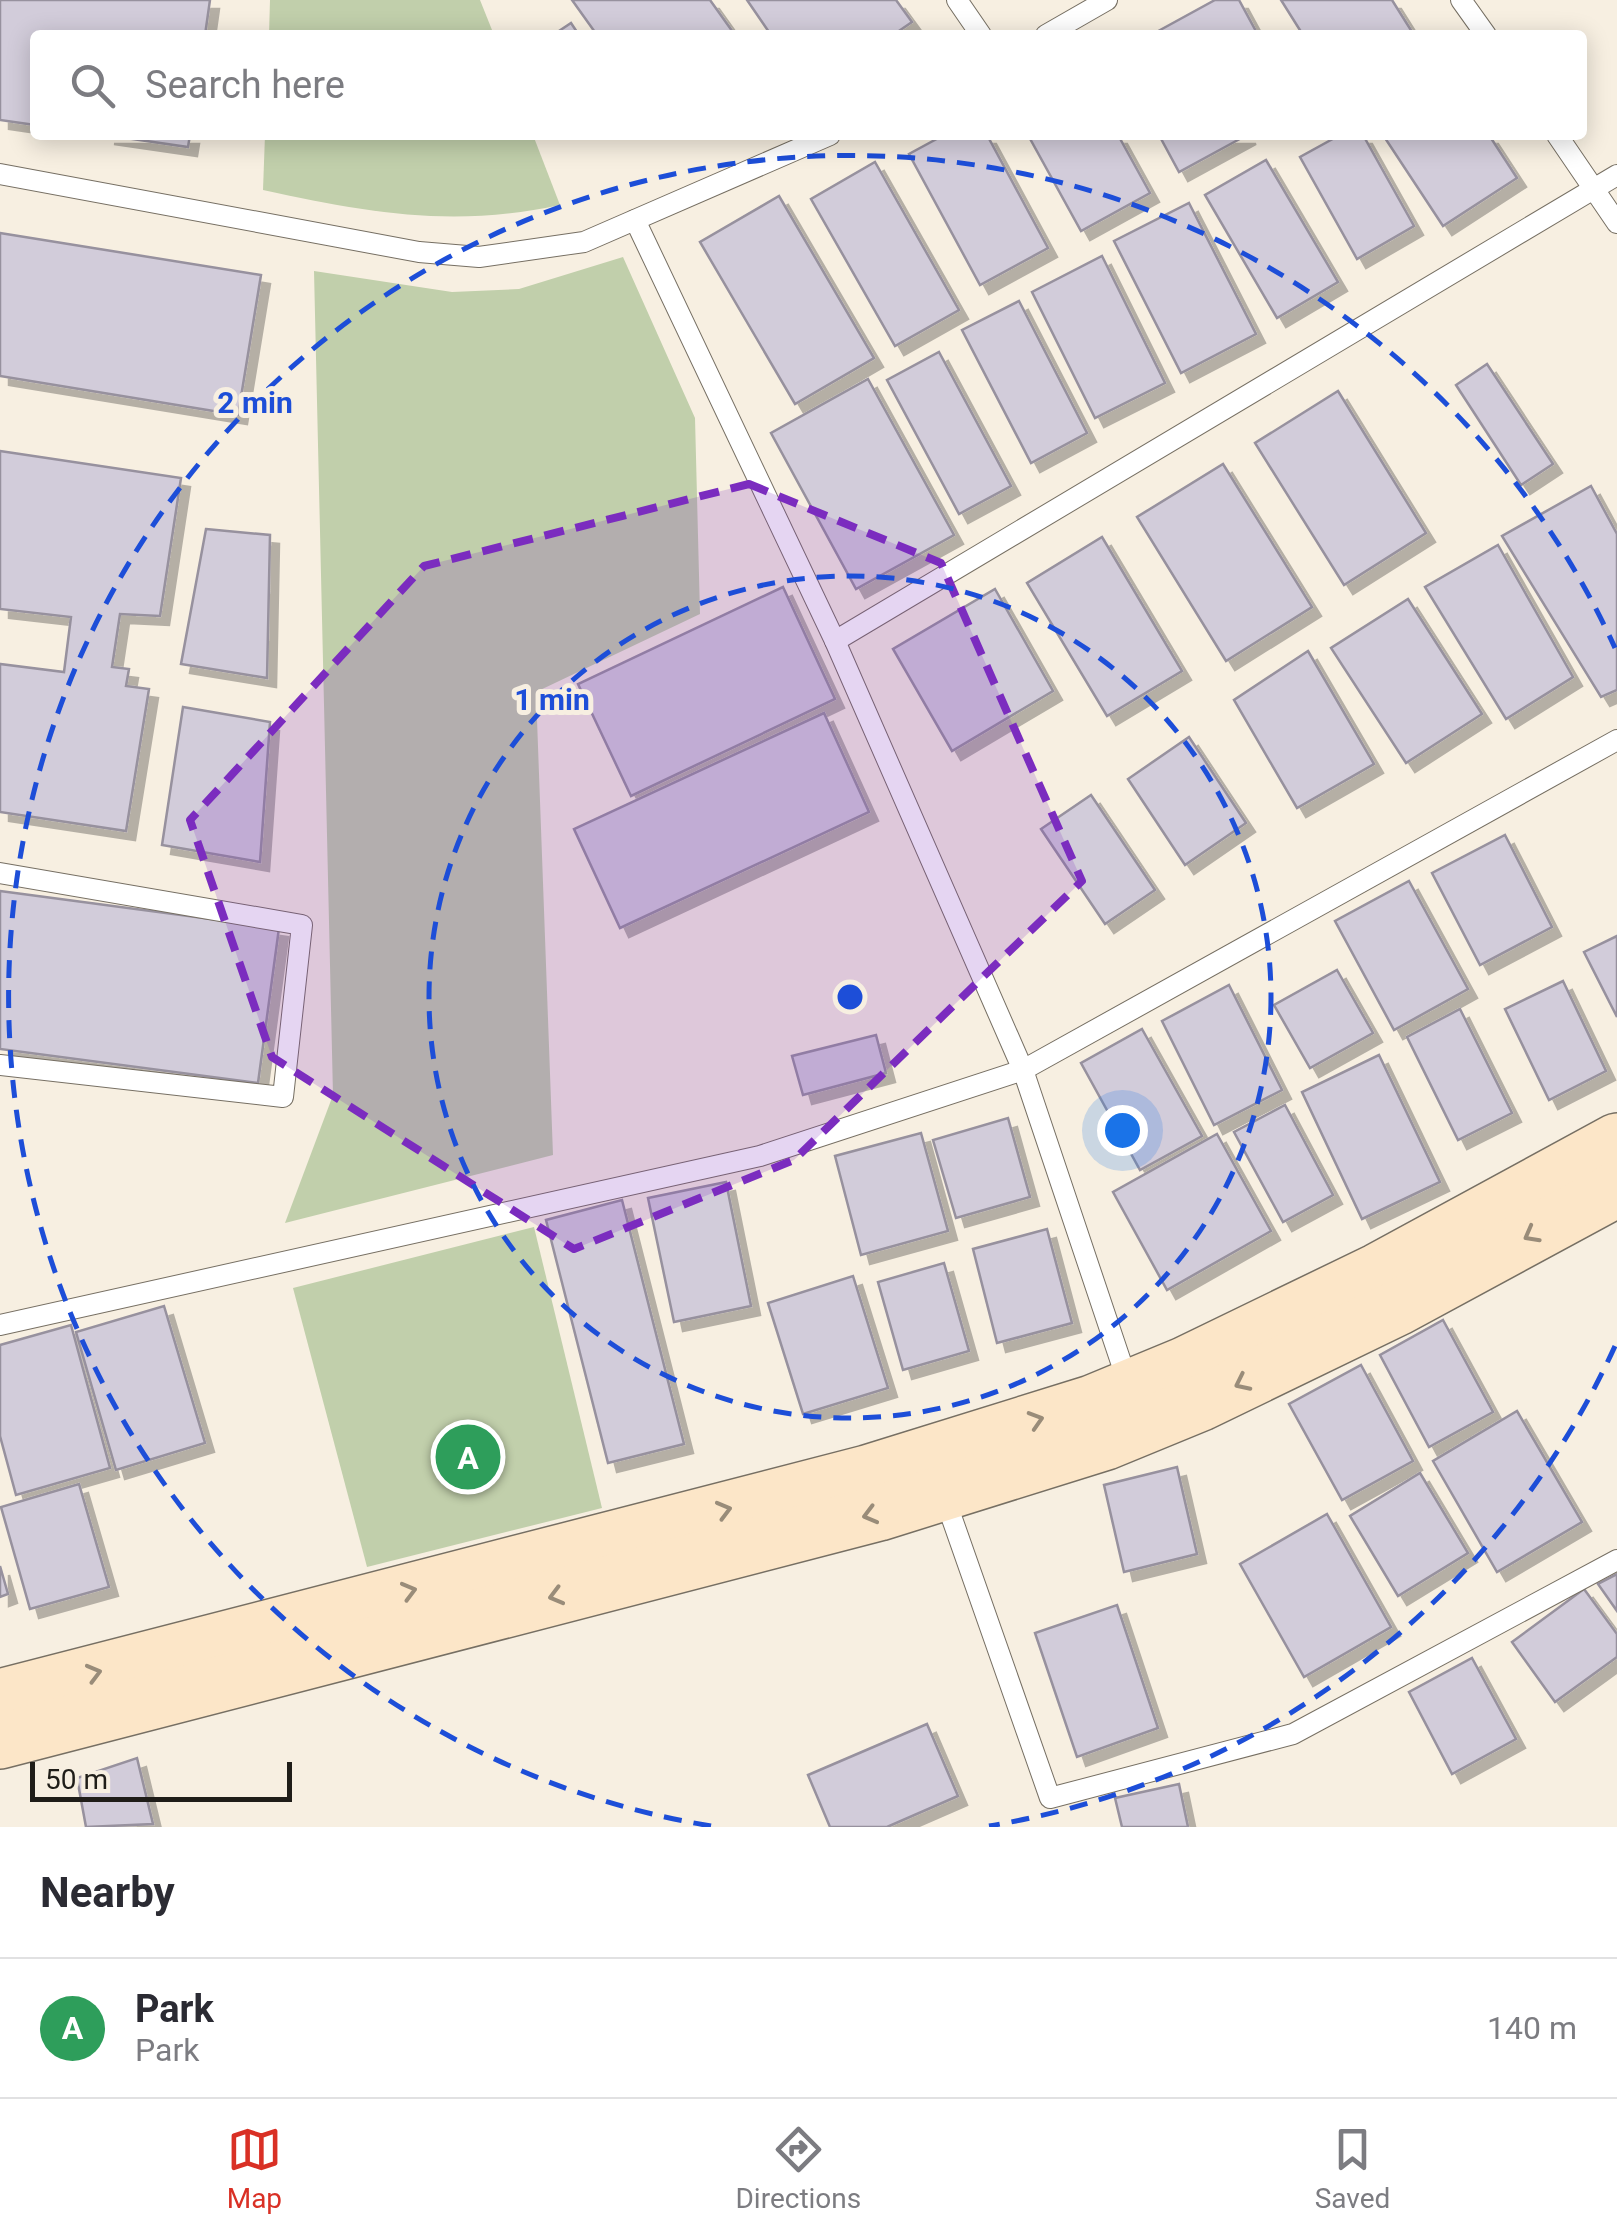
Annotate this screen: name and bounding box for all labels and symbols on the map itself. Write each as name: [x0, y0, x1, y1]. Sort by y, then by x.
text: 2 min: [217, 385, 293, 420]
text: 1 min: [514, 682, 590, 717]
centre of rings: [832, 979, 868, 1015]
your location: [1097, 1105, 1148, 1156]
one-way arrow: [1524, 1223, 1542, 1243]
one-way arrow: [1234, 1371, 1252, 1391]
one-way arrow: [1027, 1411, 1044, 1432]
pin: A: [436, 1420, 500, 1494]
one-way arrow: [715, 1500, 732, 1521]
one-way arrow: [862, 1503, 879, 1524]
one-way arrow: [400, 1582, 417, 1603]
one-way arrow: [548, 1585, 565, 1606]
one-way arrow: [85, 1664, 102, 1685]
scale bar: [30, 1757, 292, 1802]

